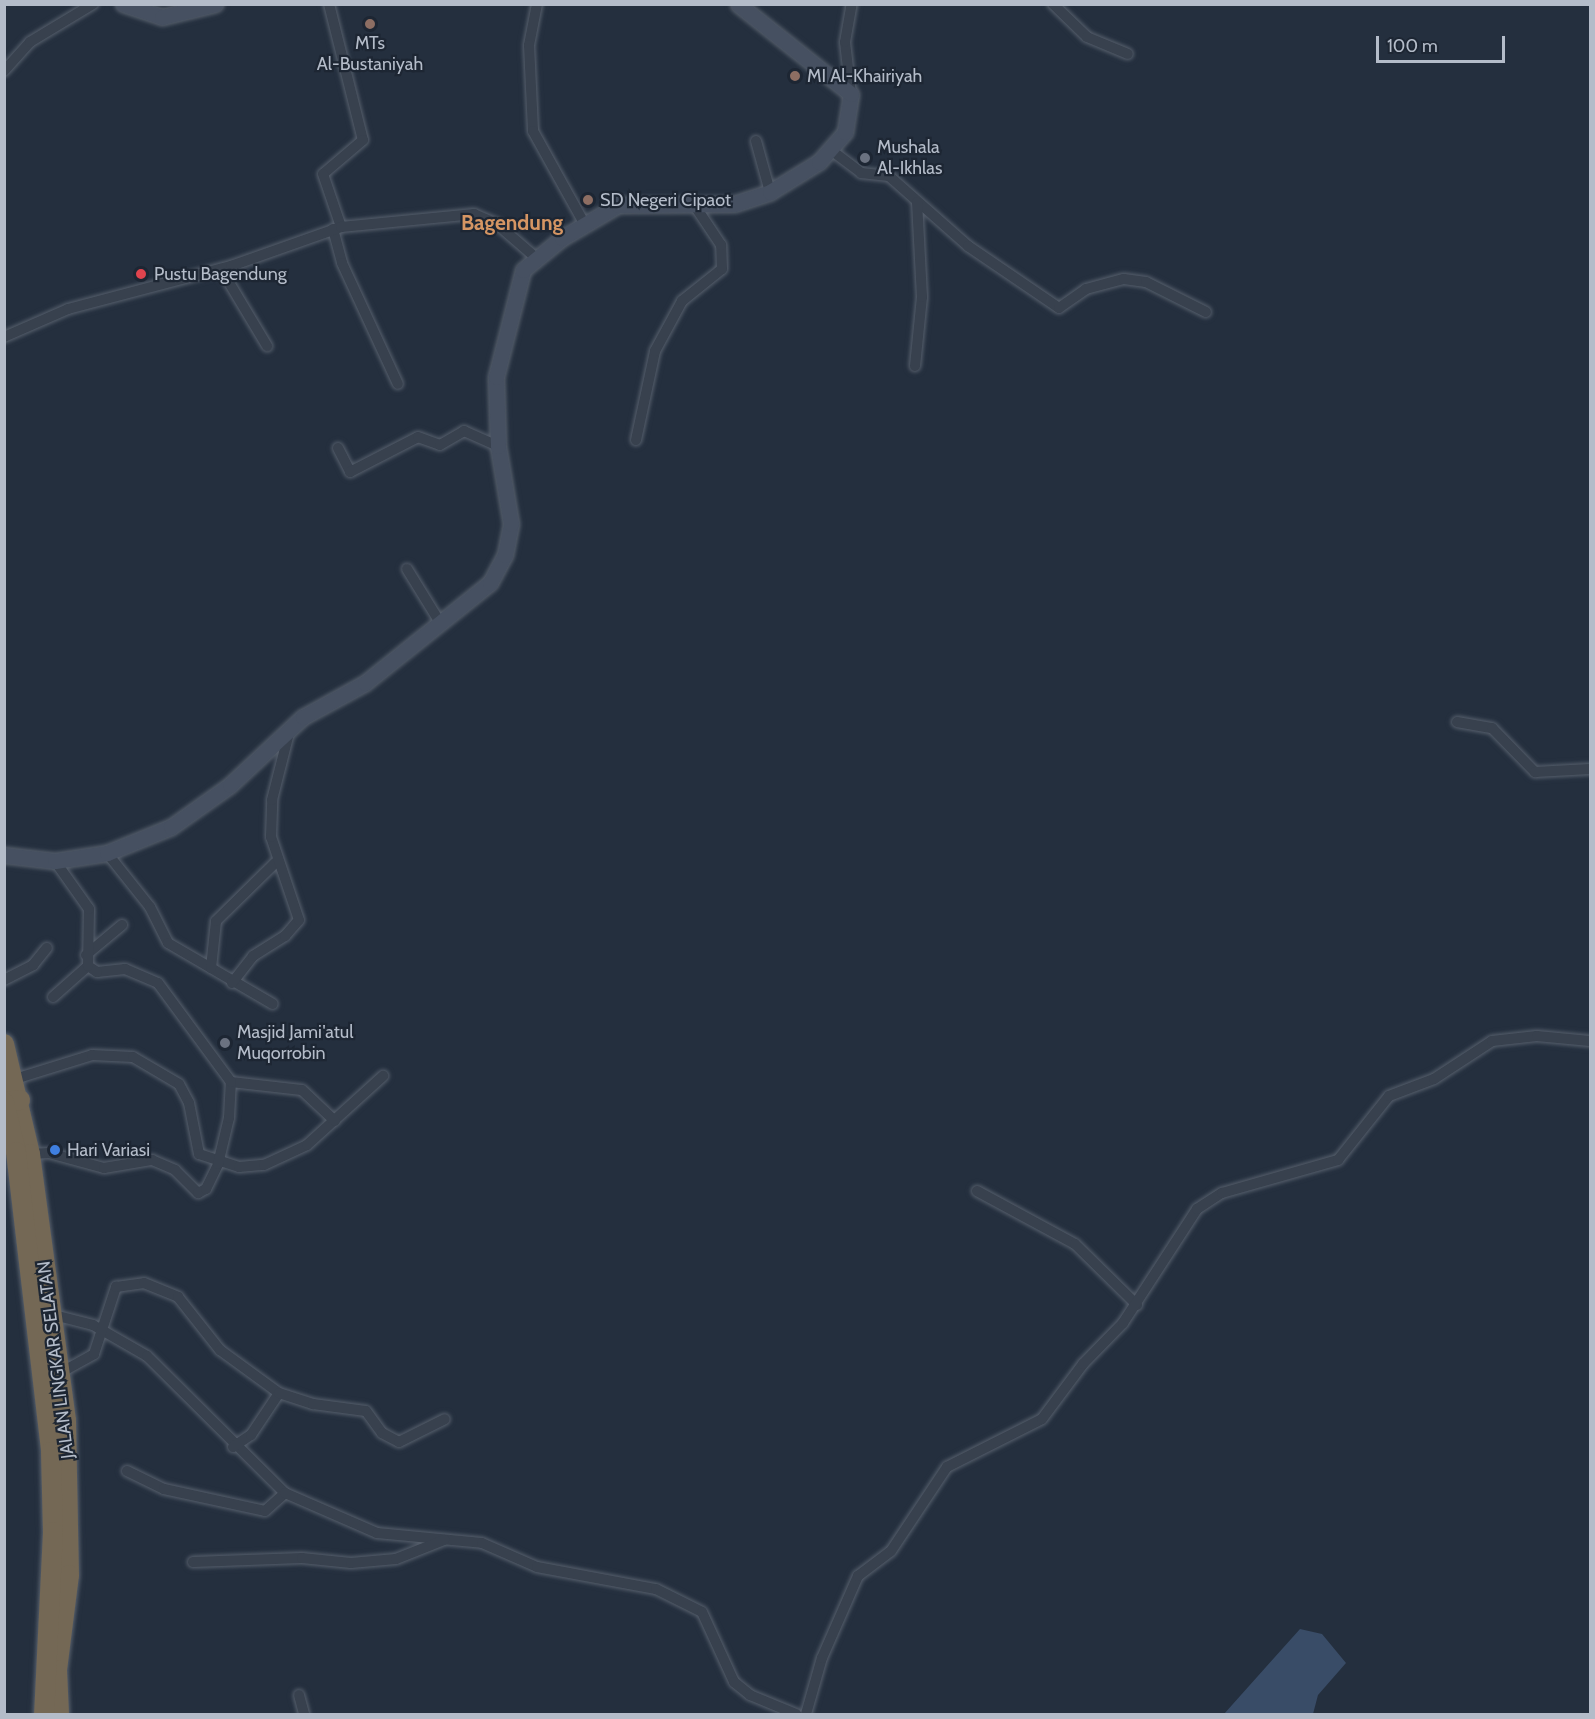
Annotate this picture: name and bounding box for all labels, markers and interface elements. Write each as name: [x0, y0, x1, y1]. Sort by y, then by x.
marker: MTs Al-Bustaniyah: [363, 17, 377, 31]
scale bar: [1379, 24, 1508, 62]
place label: MTs Al-Bustaniyah: [317, 33, 423, 76]
text: 100 m: [1387, 35, 1438, 57]
place label: MI Al-Khairiyah: [807, 65, 922, 87]
marker: MI Al-Khairiyah: [788, 69, 802, 83]
place label: Mushala Al-Ikhlas: [877, 137, 942, 180]
marker: Mushala Al-Ikhlas: [858, 151, 872, 165]
place label: SD Negeri Cipaot: [600, 189, 731, 211]
marker: SD Negeri Cipaot: [581, 193, 595, 207]
district label: Bagendung: [461, 210, 563, 236]
place label: Pustu Bagendung: [154, 263, 287, 285]
marker: Pustu Bagendung: [132, 265, 150, 283]
place label: Masjid Jami'atul Muqorrobin: [237, 1022, 354, 1064]
marker: Masjid Jami'atul Muqorrobin: [218, 1036, 232, 1050]
place label: Hari Variasi: [67, 1139, 150, 1161]
marker: Hari Variasi: [48, 1143, 62, 1157]
street label: JALAN LINGKAR SELATAN: [33, 1260, 79, 1460]

